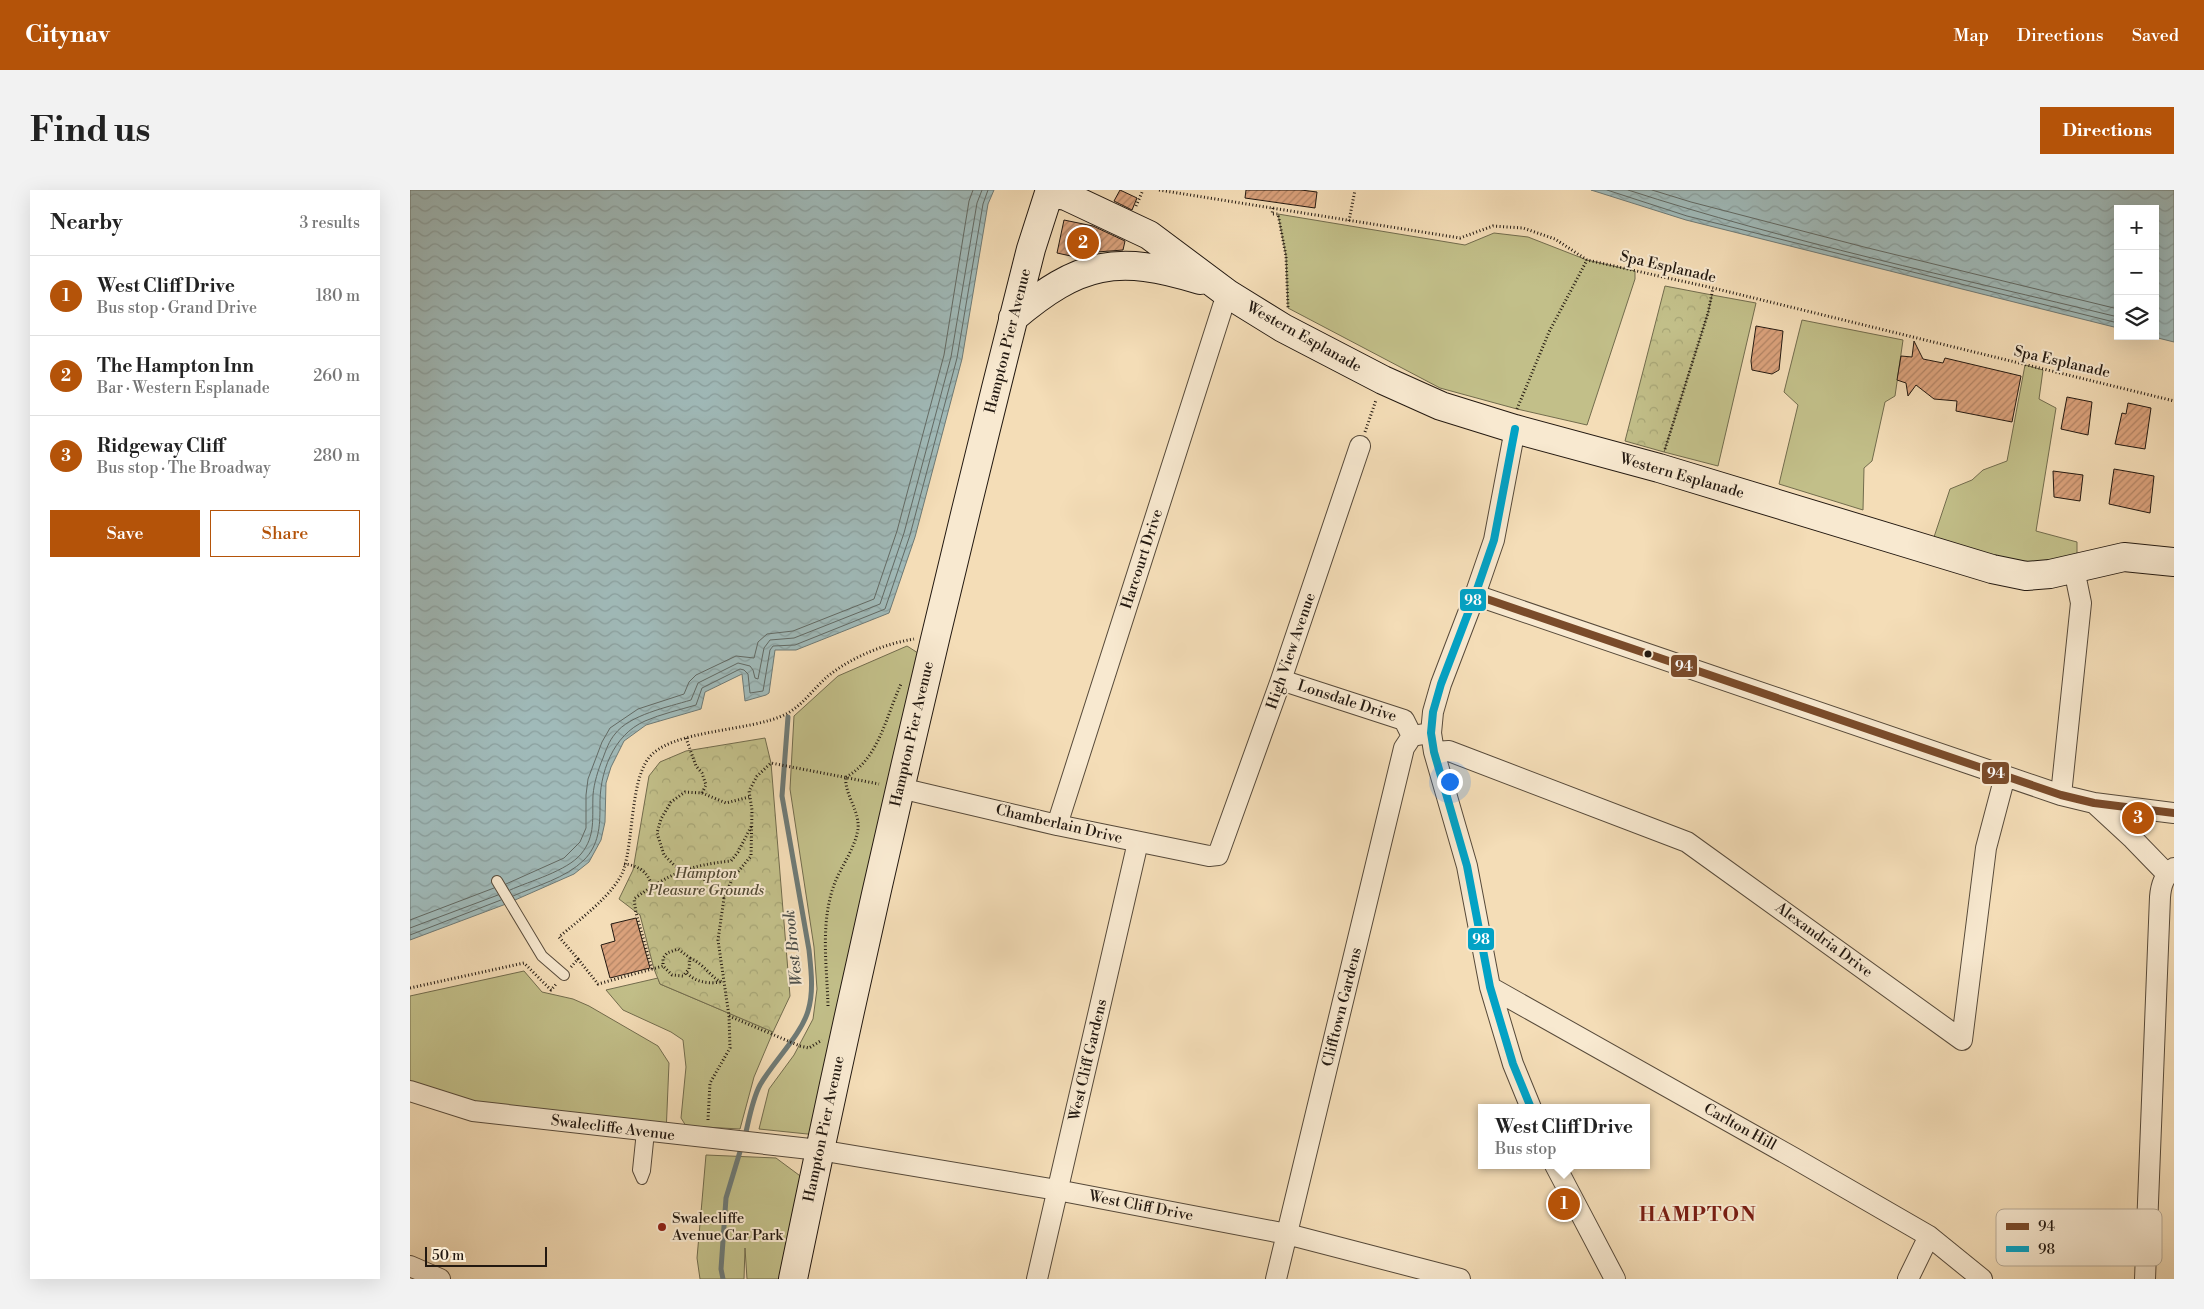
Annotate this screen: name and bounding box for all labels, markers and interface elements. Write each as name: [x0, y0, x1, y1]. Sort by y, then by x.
text: Citynav: [25, 20, 110, 50]
text: Map: [1953, 24, 1989, 47]
text: Directions: [2017, 24, 2104, 47]
text: Saved: [2132, 24, 2179, 47]
button: Directions: [2040, 107, 2174, 154]
text: Find us: [30, 109, 150, 152]
map controls: [2114, 205, 2159, 340]
button: +: [2114, 205, 2159, 250]
text: Nearby: [50, 210, 123, 236]
text: 3 results: [299, 213, 360, 233]
pin: 2: [1067, 224, 1099, 262]
street label: Spa Esplanade: [1618, 247, 1718, 287]
button: −: [2114, 250, 2159, 295]
street label: Hampton Pier Avenue: [981, 267, 1035, 415]
text: West Cliff Drive: [97, 274, 235, 298]
text: 1: [62, 286, 70, 306]
text: 180 m: [316, 286, 360, 306]
button: layers: [2114, 295, 2159, 340]
street label: Western Esplanade: [1242, 297, 1365, 377]
text: Bus stop · Grand Drive: [97, 298, 257, 318]
street label: Spa Esplanade: [2012, 342, 2112, 382]
text: The Hampton Inn: [97, 354, 254, 378]
text: 2: [61, 366, 71, 386]
text: 260 m: [313, 366, 360, 386]
text: Bar · Western Esplanade: [97, 378, 270, 398]
text: Ridgeway Cliff: [97, 434, 224, 458]
text: 3: [61, 446, 71, 466]
text: 280 m: [313, 446, 360, 466]
street label: Western Esplanade: [1617, 449, 1746, 503]
text: Bus stop · The Broadway: [97, 458, 271, 478]
street label: Harcourt Drive: [1117, 507, 1167, 611]
button: Save: [50, 510, 200, 557]
button: Share: [210, 510, 360, 557]
line badge: 98: [1459, 588, 1487, 612]
street label: High View Avenue: [1262, 590, 1320, 712]
text: 98: [1464, 592, 1482, 610]
unlabelled marker: [1643, 649, 1653, 659]
line badge: 94: [1670, 654, 1698, 678]
text: 94: [1675, 658, 1693, 676]
street label: Hampton Pier Avenue: [886, 659, 938, 809]
street label: Lonsdale Drive: [1295, 676, 1399, 726]
line badge: 94: [1981, 761, 2010, 785]
text: 94: [1987, 765, 2005, 783]
your location: [1437, 769, 1463, 795]
pin: 3: [2122, 799, 2154, 837]
street label: Chamberlain Drive: [994, 800, 1124, 848]
park label: Hampton Pleasure Grounds: [647, 864, 764, 900]
street label: Alexandria Drive: [1771, 898, 1876, 982]
water label: West Brook: [779, 909, 807, 987]
line badge: 98: [1467, 927, 1495, 951]
text: 98: [1472, 931, 1490, 949]
street label: Clifftown Gardens: [1318, 945, 1366, 1069]
street label: West Cliff Gardens: [1065, 997, 1111, 1124]
street label: Hampton Pier Avenue: [799, 1054, 849, 1204]
street label: Carlton Hill: [1700, 1099, 1780, 1155]
popup: [1478, 1104, 1650, 1169]
street label: Swalecliffe Avenue: [550, 1111, 676, 1145]
text: West Cliff Drive: [1495, 1115, 1633, 1139]
text: Bus stop: [1495, 1139, 1557, 1159]
pin: 1: [1548, 1185, 1580, 1223]
street label: West Cliff Drive: [1086, 1186, 1195, 1225]
district label: HAMPTON: [1639, 1203, 1757, 1228]
place label: Swalecliffe Avenue Car Park: [671, 1209, 784, 1245]
legend: [1996, 1209, 2162, 1266]
text: 94: [2038, 1218, 2055, 1236]
marker: Swalecliffe Avenue Car Park: [656, 1221, 668, 1233]
text: 98: [2038, 1241, 2055, 1259]
scale bar: [425, 1244, 548, 1267]
text: 50 m: [432, 1247, 464, 1265]

